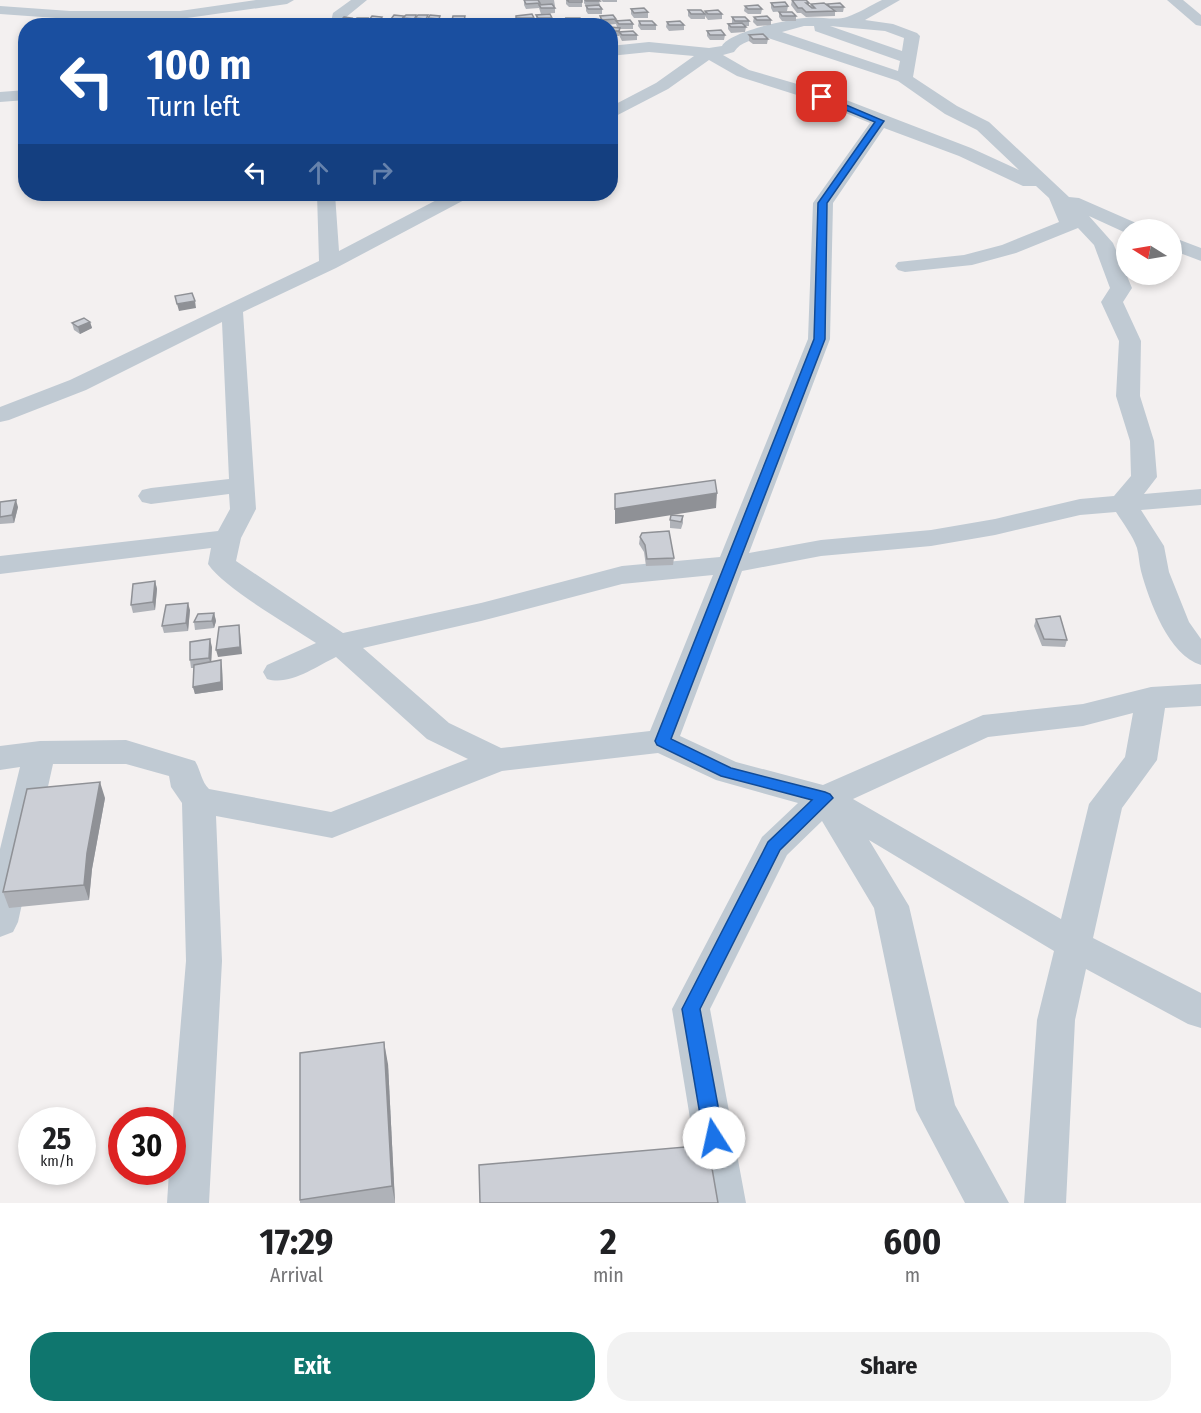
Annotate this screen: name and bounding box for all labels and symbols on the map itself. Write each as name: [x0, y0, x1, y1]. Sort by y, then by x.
pin: [796, 71, 847, 122]
north arrow: [1116, 219, 1182, 285]
position arrow: [682, 1106, 746, 1170]
speed limit sign: 30: [108, 1107, 186, 1185]

